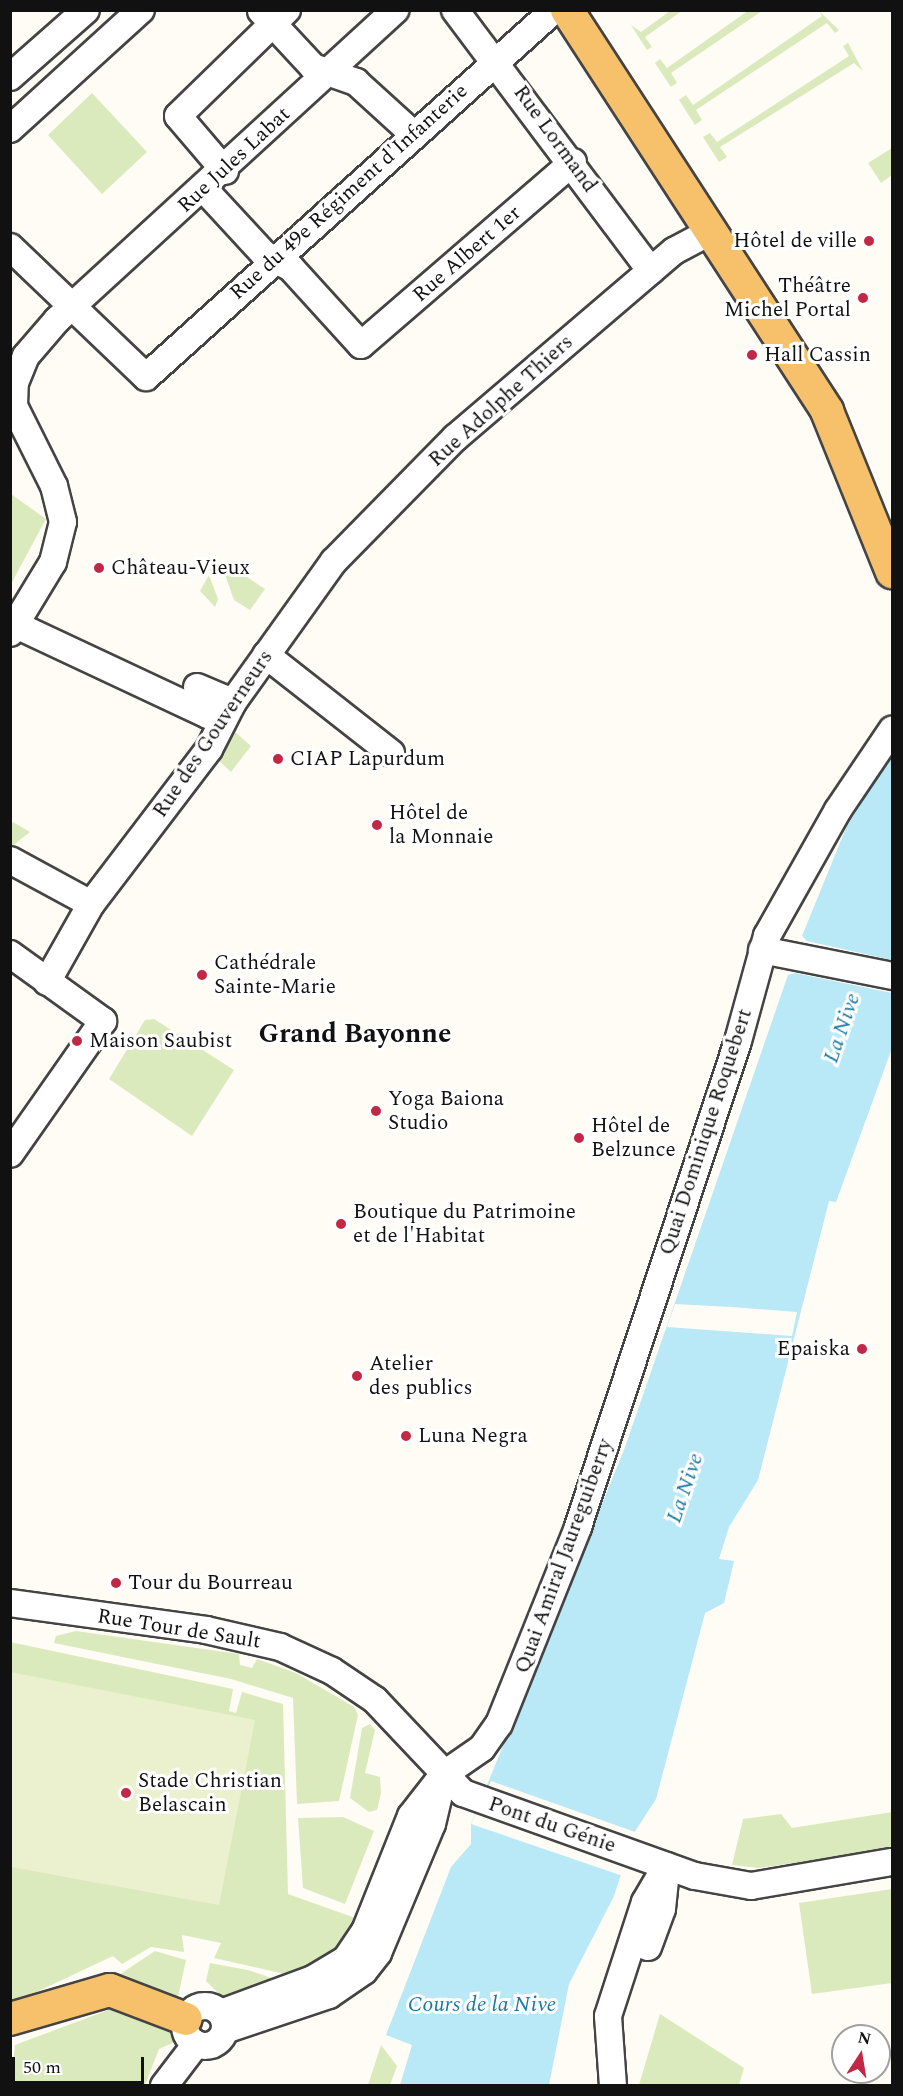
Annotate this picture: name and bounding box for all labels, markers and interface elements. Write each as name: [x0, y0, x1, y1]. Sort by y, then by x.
street label: Rue du 49e Régiment d'Infanterie: [225, 79, 473, 305]
street label: Rue Lormand: [508, 81, 602, 197]
street label: Rue Jules Labat: [173, 102, 295, 218]
street label: Rue Albert 1er: [408, 200, 526, 308]
place label: Hôtel de ville: [733, 228, 857, 254]
marker: Hôtel de ville: [862, 234, 876, 248]
place label: Théâtre Michel Portal: [724, 273, 851, 323]
marker: Théâtre Michel Portal: [856, 291, 870, 305]
street label: Rue Adolphe Thiers: [424, 330, 578, 472]
place label: Hall Cassin: [764, 342, 871, 368]
marker: Hall Cassin: [745, 348, 759, 362]
place label: Château-Vieux: [111, 555, 250, 581]
marker: Château-Vieux: [92, 561, 106, 575]
street label: Rue des Gouverneurs: [148, 645, 278, 823]
place label: CIAP Lapurdum: [290, 746, 445, 772]
marker: CIAP Lapurdum: [271, 752, 285, 766]
place label: Hôtel de la Monnaie: [389, 800, 494, 850]
marker: Hôtel de la Monnaie: [370, 818, 384, 832]
place label: Cathédrale Sainte-Marie: [214, 950, 336, 1000]
marker: Cathédrale Sainte-Marie: [195, 968, 209, 982]
water label: La Nive: [818, 990, 866, 1066]
street label: Quai Dominique Roquebert: [654, 1006, 758, 1258]
district label: Grand Bayonne: [259, 1019, 451, 1051]
place label: Maison Saubist: [89, 1028, 232, 1054]
marker: Maison Saubist: [70, 1034, 84, 1048]
place label: Yoga Baiona Studio: [388, 1086, 504, 1136]
marker: Yoga Baiona Studio: [369, 1104, 383, 1118]
place label: Hôtel de Belzunce: [591, 1113, 676, 1163]
marker: Hôtel de Belzunce: [572, 1131, 586, 1145]
place label: Boutique du Patrimoine et de l'Habitat: [353, 1199, 576, 1249]
marker: Boutique du Patrimoine et de l'Habitat: [334, 1217, 348, 1231]
place label: Epaiska: [777, 1336, 850, 1362]
marker: Epaiska: [855, 1342, 869, 1356]
place label: Atelier des publics: [369, 1351, 473, 1401]
marker: Atelier des publics: [350, 1369, 364, 1383]
place label: Luna Negra: [418, 1423, 528, 1449]
marker: Luna Negra: [399, 1429, 413, 1443]
street label: Quai Amiral Jaureguiberry: [510, 1435, 618, 1677]
water label: La Nive: [661, 1450, 709, 1526]
place label: Tour du Bourreau: [128, 1570, 293, 1596]
marker: Tour du Bourreau: [109, 1576, 123, 1590]
street label: Rue Tour de Sault: [95, 1604, 263, 1654]
place label: Stade Christian Belascain: [138, 1768, 282, 1818]
marker: Stade Christian Belascain: [119, 1786, 133, 1800]
street label: Pont du Génie: [485, 1791, 619, 1859]
water label: Cours de la Nive: [408, 1992, 556, 2018]
north arrow: [831, 2024, 891, 2084]
text: N: [855, 2025, 873, 2051]
scale bar: [15, 2045, 147, 2083]
text: 50 m: [23, 2054, 61, 2081]

